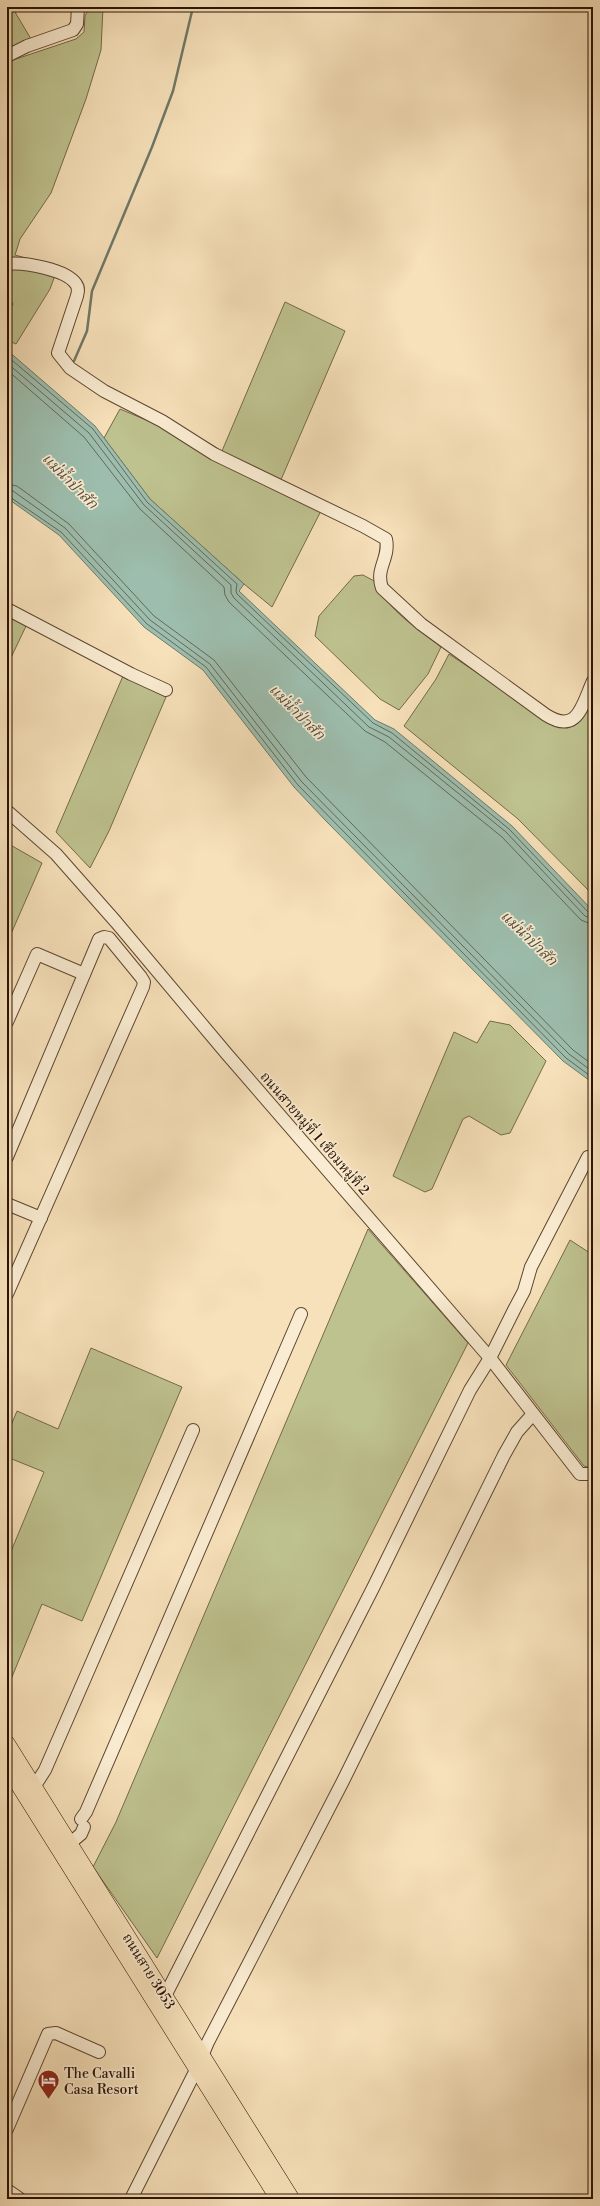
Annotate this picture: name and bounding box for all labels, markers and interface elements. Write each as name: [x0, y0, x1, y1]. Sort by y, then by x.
water label: แม่น้ำป่าสัก: [38, 448, 104, 514]
water label: แม่น้ำป่าสัก: [265, 679, 331, 745]
water label: แม่น้ำป่าสัก: [496, 905, 563, 971]
street label: ถนนสายหมู่ที่ 1 เชื่อมหมู่ที่ 2: [256, 1067, 374, 1199]
street label: ถนนสาย 3053: [118, 1930, 179, 2013]
place label: The Cavalli Casa Resort: [64, 2065, 139, 2099]
hotel icon: The Cavalli Casa Resort: [35, 2068, 61, 2101]

